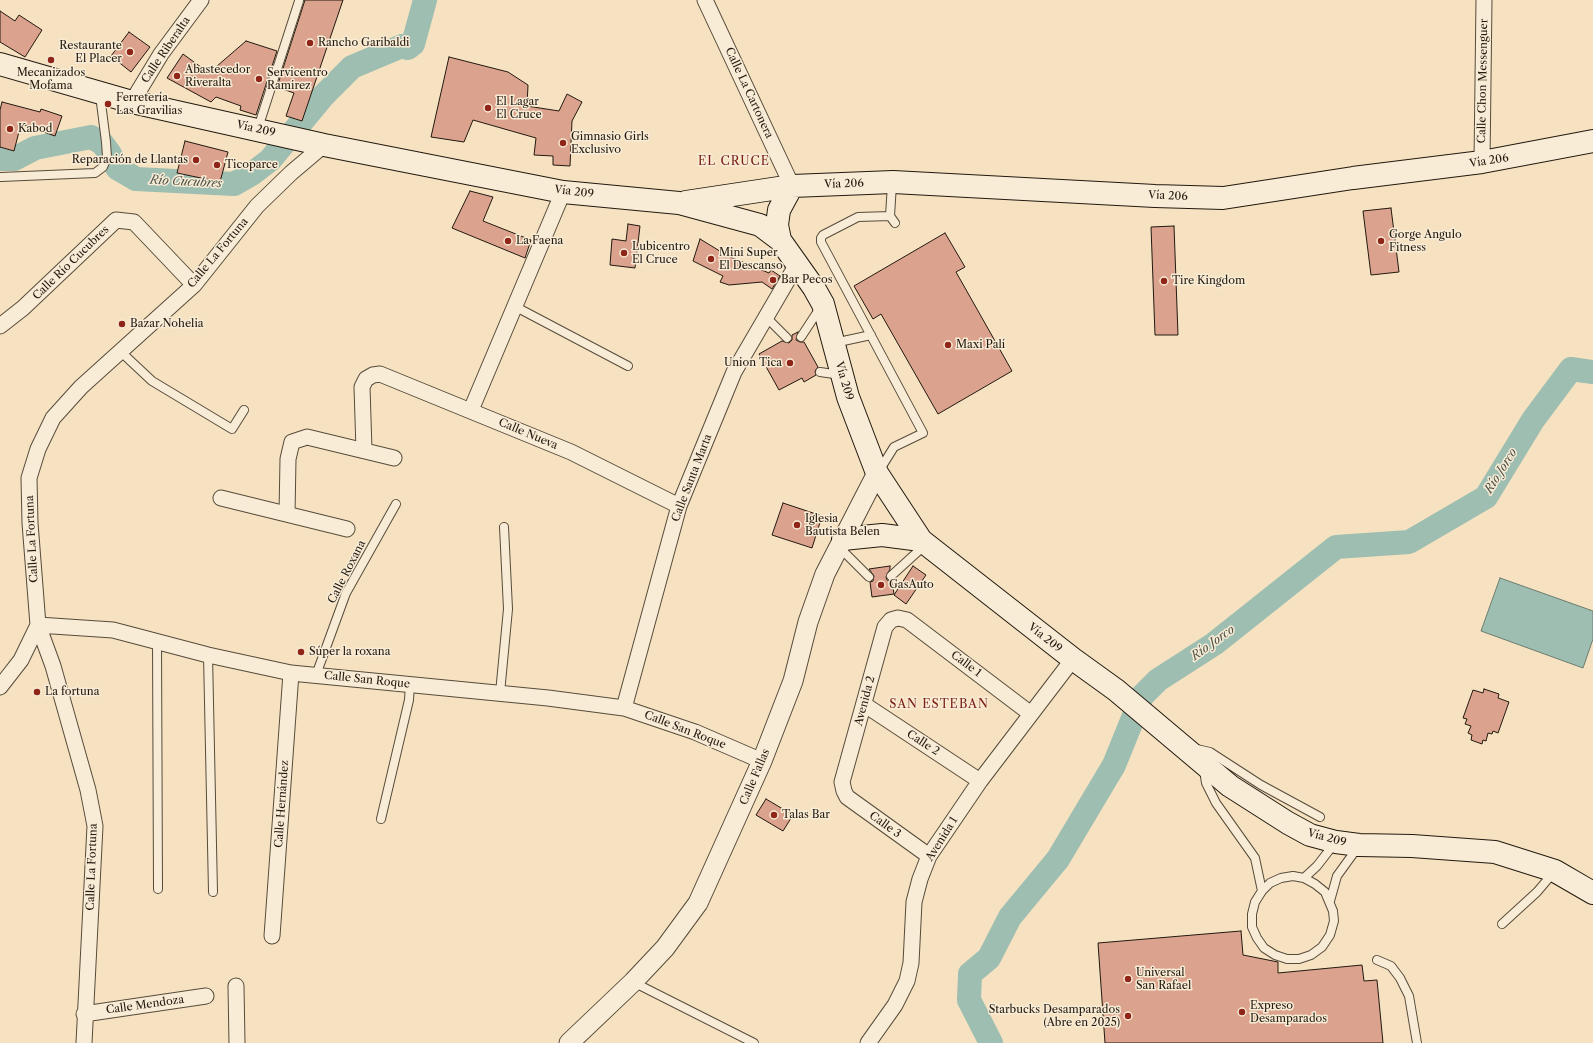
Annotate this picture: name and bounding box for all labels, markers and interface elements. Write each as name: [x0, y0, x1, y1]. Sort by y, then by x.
street label: Calle Riberalta: [139, 14, 193, 86]
street label: Calle Chon Messenguer: [1475, 18, 1491, 144]
place label: Rancho Garibaldi: [318, 36, 409, 50]
marker: Rancho Garibaldi: [305, 38, 315, 48]
place label: Restaurante El Placer: [59, 39, 122, 65]
street label: Calle La Cartonera: [722, 45, 776, 141]
marker: Restaurante El Placer: [125, 47, 135, 57]
marker: Mecanizados Mofama: [46, 55, 56, 65]
place label: Abastecedor Riveralta: [185, 63, 250, 89]
place label: Mecanizados Mofama: [17, 66, 85, 92]
place label: Servicentro Ramirez: [267, 66, 328, 92]
marker: Abastecedor Riveralta: [172, 71, 182, 81]
marker: Servicentro Ramirez: [254, 74, 264, 84]
place label: Ferretería Las Gravilias: [116, 91, 182, 117]
place label: El Lagar El Cruce: [496, 95, 542, 121]
marker: Ferretería Las Gravilias: [103, 99, 113, 109]
marker: El Lagar El Cruce: [483, 103, 493, 113]
street label: Vía 209: [235, 118, 277, 140]
place label: Kabod: [18, 122, 52, 136]
marker: Kabod: [5, 124, 15, 134]
place label: Gimnasio Girls Exclusivo: [571, 130, 649, 156]
marker: Gimnasio Girls Exclusivo: [558, 138, 568, 148]
street label: Vía 206: [1468, 151, 1510, 171]
place label: Reparación de Llantas: [72, 153, 188, 167]
marker: Reparación de Llantas: [191, 155, 201, 165]
district label: EL CRUCE: [698, 155, 770, 169]
place label: Ticoparce: [225, 158, 278, 172]
marker: Ticoparce: [212, 160, 222, 170]
water label: Río Cucubres: [150, 173, 222, 191]
street label: Vía 206: [824, 177, 864, 191]
street label: Vía 209: [554, 183, 594, 201]
street label: Vía 206: [1148, 189, 1188, 203]
street label: Calle La Fortuna: [185, 215, 251, 291]
street label: Calle Río Cucubres: [30, 223, 112, 303]
place label: Gorge Angulo Fitness: [1389, 228, 1462, 254]
place label: La Faena: [516, 234, 563, 248]
marker: La Faena: [503, 236, 513, 246]
marker: Gorge Angulo Fitness: [1376, 236, 1386, 246]
place label: Lubicentro El Cruce: [632, 240, 690, 266]
place label: Mini Super El Descanso: [719, 246, 783, 272]
marker: Lubicentro El Cruce: [619, 248, 629, 258]
marker: Mini Super El Descanso: [706, 254, 716, 264]
place label: Bar Pecos: [781, 273, 832, 287]
place label: Tire Kingdom: [1172, 274, 1245, 288]
marker: Bar Pecos: [768, 275, 778, 285]
marker: Tire Kingdom: [1159, 276, 1169, 286]
place label: Bazar Nohelia: [130, 317, 204, 331]
marker: Bazar Nohelia: [117, 319, 127, 329]
place label: Maxi Palí: [956, 338, 1005, 352]
marker: Maxi Palí: [943, 340, 953, 350]
place label: Union Tica: [724, 356, 782, 370]
marker: Union Tica: [785, 358, 795, 368]
street label: Vía 209: [832, 360, 856, 402]
street label: Calle Nueva: [496, 416, 560, 452]
street label: Calle Santa Marta: [669, 432, 715, 524]
water label: Río Jorco: [1482, 446, 1520, 496]
street label: Calle La Fortuna: [23, 495, 41, 583]
place label: Iglesia Bautista Belen: [805, 512, 880, 538]
marker: Iglesia Bautista Belen: [792, 520, 802, 530]
street label: Calle Roxana: [325, 538, 369, 606]
place label: GasAuto: [889, 578, 934, 592]
marker: GasAuto: [876, 580, 886, 590]
street label: Vía 209: [1025, 621, 1065, 655]
water label: Río Jorco: [1189, 622, 1237, 664]
place label: Súper la roxana: [309, 645, 391, 659]
marker: Súper la roxana: [296, 647, 306, 657]
street label: Calle 1: [948, 648, 984, 680]
street label: Calle San Roque: [323, 669, 411, 691]
street label: Avenida 2: [852, 675, 878, 727]
place label: La fortuna: [45, 685, 99, 699]
marker: La fortuna: [32, 687, 42, 697]
district label: SAN ESTEBAN: [889, 698, 989, 712]
street label: Calle San Roque: [642, 708, 728, 752]
street label: Calle 2: [904, 728, 942, 758]
street label: Calle Fallas: [737, 747, 773, 807]
street label: Calle Hernández: [272, 760, 292, 848]
place label: Talas Bar: [782, 808, 830, 822]
street label: Calle 3: [867, 809, 903, 841]
marker: Talas Bar: [769, 810, 779, 820]
street label: Avenida 1: [923, 814, 961, 864]
street label: Calle La Fortuna: [84, 823, 100, 911]
street label: Vía 209: [1306, 826, 1348, 850]
place label: Universal San Rafael: [1136, 966, 1191, 992]
marker: Universal San Rafael: [1123, 974, 1133, 984]
street label: Calle Mendoza: [105, 993, 185, 1017]
place label: Expreso Desamparados: [1250, 999, 1327, 1025]
place label: Starbucks Desamparados (Abre en 2025): [989, 1003, 1120, 1029]
marker: Expreso Desamparados: [1237, 1007, 1247, 1017]
marker: Starbucks Desamparados (Abre en 2025): [1123, 1011, 1133, 1021]

